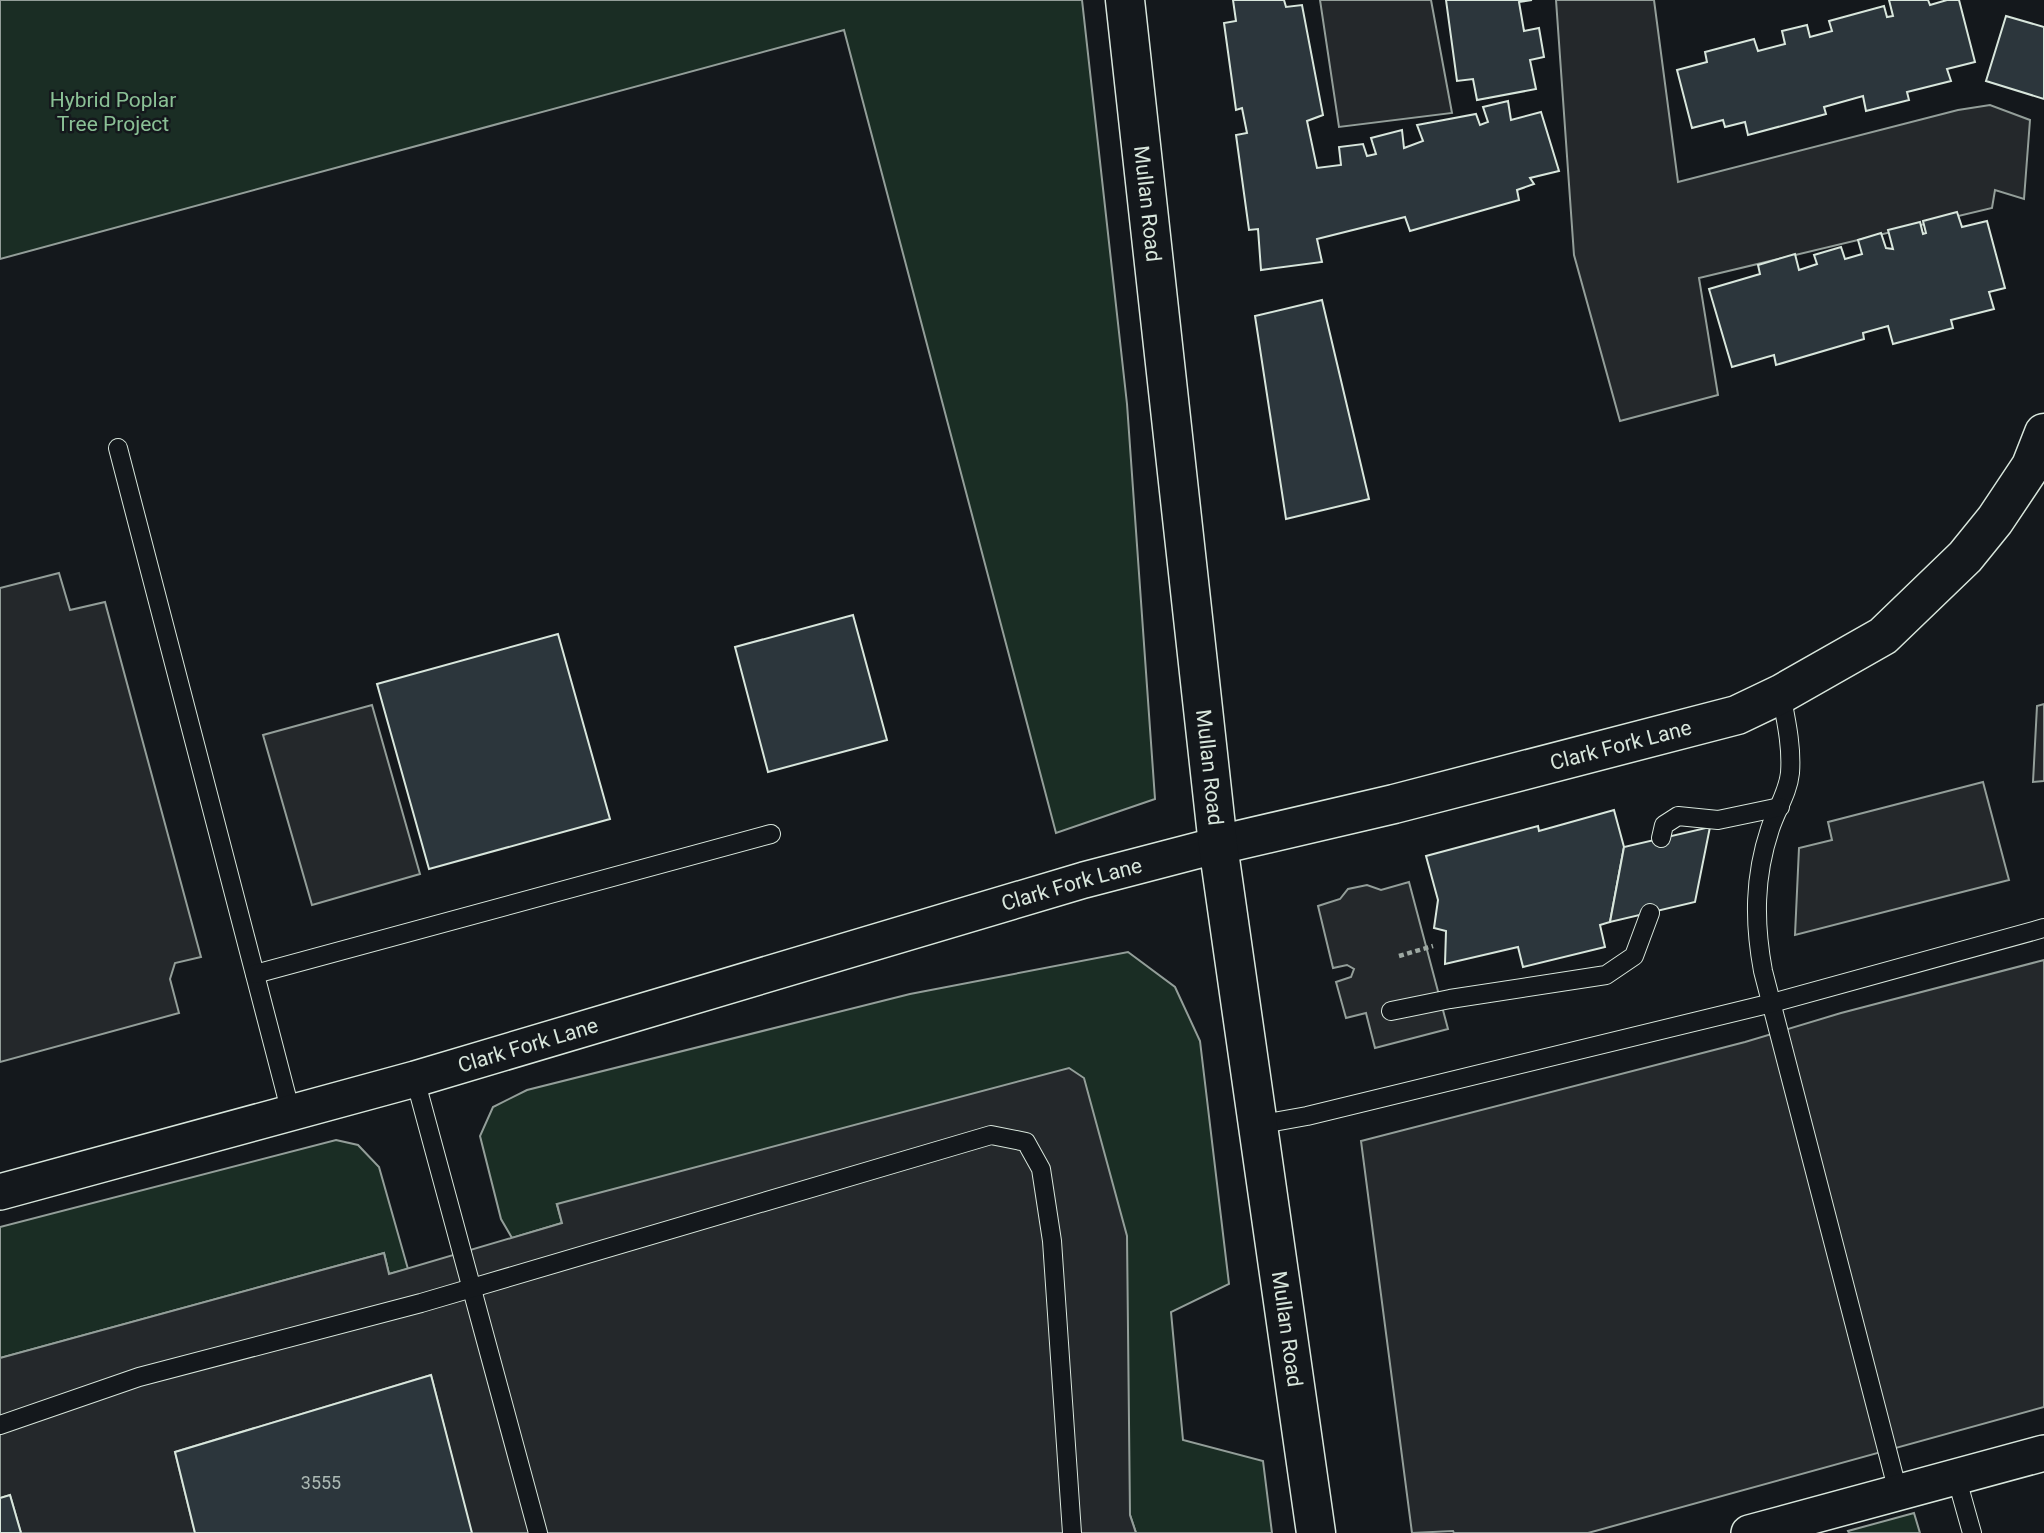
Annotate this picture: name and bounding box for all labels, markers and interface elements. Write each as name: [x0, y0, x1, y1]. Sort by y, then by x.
park label: Hybrid Poplar Tree Project: [50, 88, 176, 136]
street label: Mullan Road: [1129, 144, 1166, 263]
street label: Mullan Road: [1191, 708, 1228, 827]
street label: Clark Fork Lane: [1548, 715, 1694, 775]
street label: Clark Fork Lane: [998, 853, 1145, 916]
street label: Clark Fork Lane: [455, 1013, 601, 1078]
street label: Mullan Road: [1267, 1270, 1307, 1388]
house number: 3555: [301, 1472, 341, 1493]

